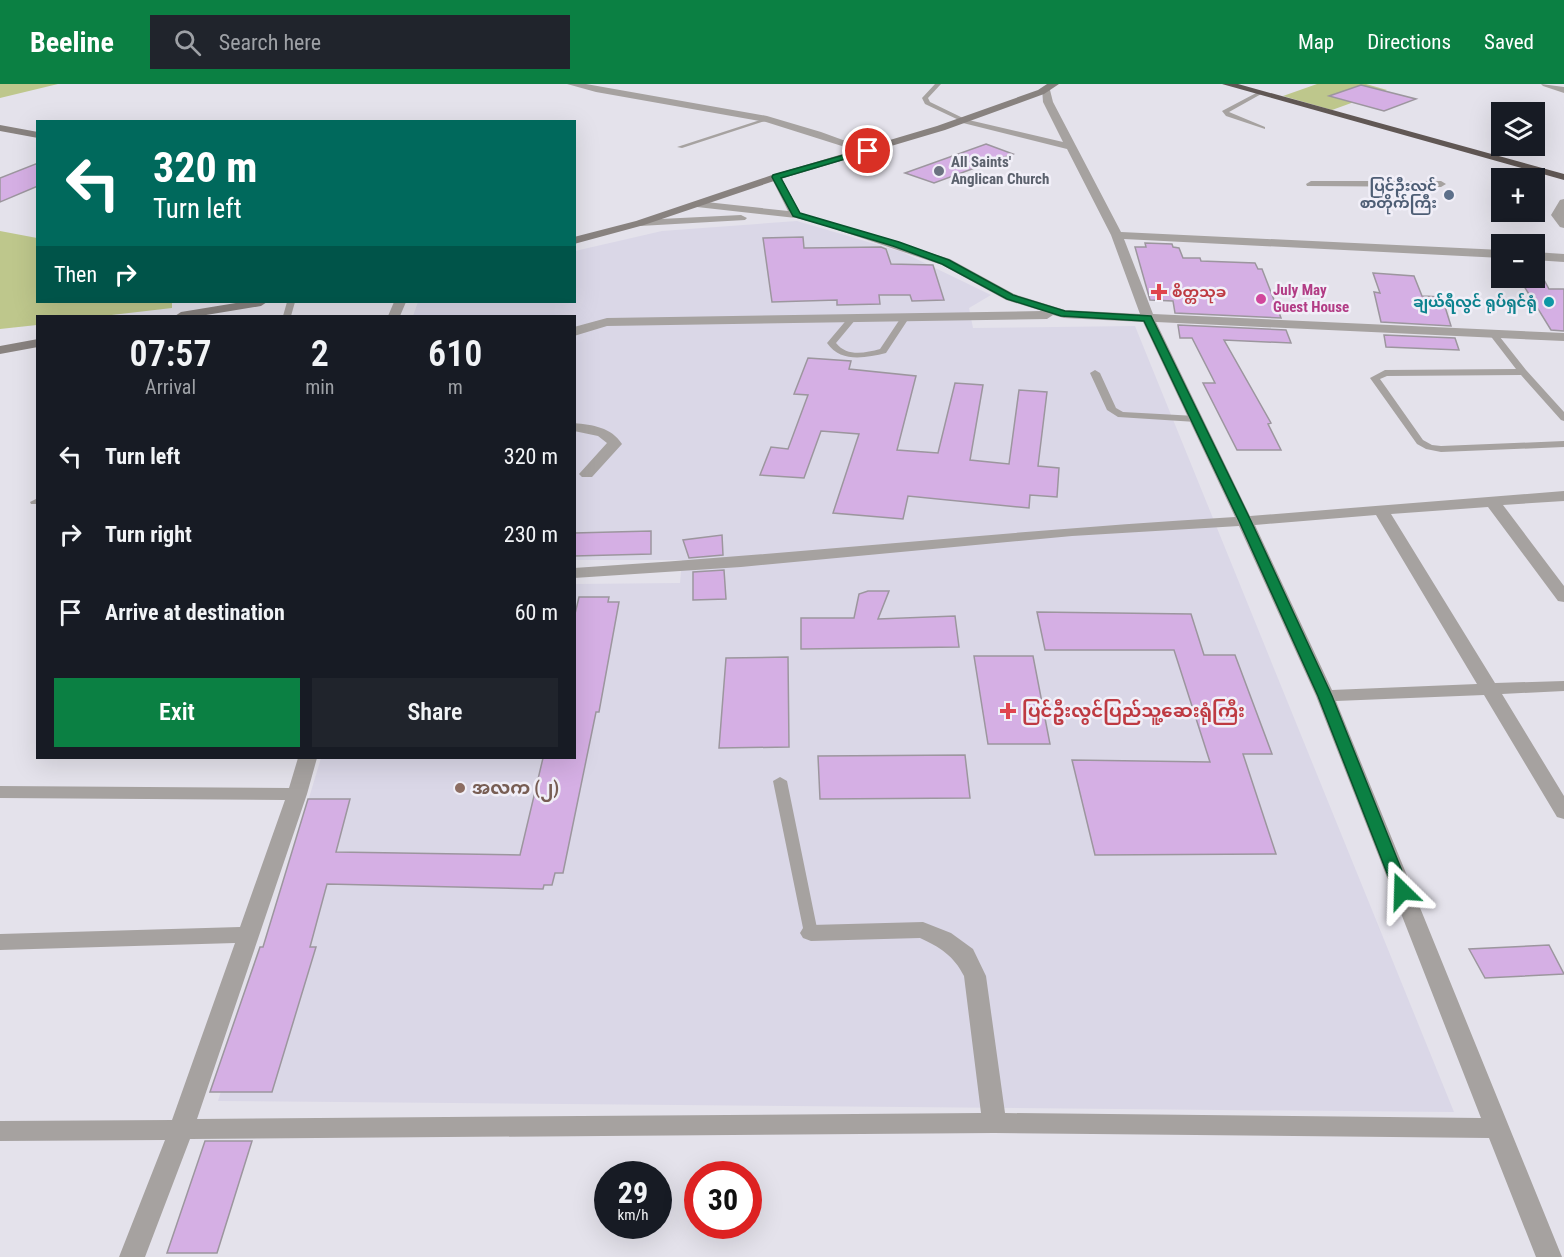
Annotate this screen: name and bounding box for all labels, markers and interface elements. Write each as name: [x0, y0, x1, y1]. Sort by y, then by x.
search box: [150, 15, 570, 69]
text: Beeline: [30, 26, 114, 59]
icon: search: [171, 26, 204, 59]
text: Search here: [219, 30, 321, 55]
text: Map: [1298, 30, 1334, 54]
text: Directions: [1367, 30, 1451, 54]
text: Saved: [1484, 30, 1534, 54]
map controls: [1491, 102, 1545, 288]
button: layers: [1491, 102, 1545, 156]
pin: [842, 125, 893, 176]
icon: arrive: [851, 134, 884, 167]
text: 320 m: [153, 143, 258, 192]
icon: left: [54, 144, 132, 222]
place label: All Saints' Anglican Church: [951, 153, 1049, 188]
marker: All Saints' Anglican Church: [932, 164, 946, 178]
button: +: [1491, 168, 1545, 222]
place label: ပြင်ဦးလွင် စာတိုက်ကြီး: [1360, 176, 1437, 215]
marker: ပြင်ဦးလွင် စာတိုက်ကြီး: [1442, 188, 1456, 202]
text: Turn left: [153, 193, 242, 225]
button: −: [1491, 234, 1545, 288]
icon: right: [109, 258, 142, 291]
text: Then: [54, 262, 97, 287]
place label: July May Guest House: [1273, 281, 1349, 316]
place label: စိတ္တသုခ: [1172, 282, 1226, 304]
marker: စိတ္တသုခ: [1150, 283, 1168, 301]
marker: July May Guest House: [1254, 292, 1268, 306]
place label: ချယ်ရီလွင် ရုပ်ရှင်ရုံ: [1413, 292, 1537, 314]
marker: ချယ်ရီလွင် ရုပ်ရှင်ရုံ: [1542, 295, 1556, 309]
text: 07:57: [130, 333, 212, 375]
text: 2: [311, 333, 329, 375]
text: 610: [428, 333, 482, 375]
text: Arrival: [145, 375, 196, 399]
text: min: [305, 375, 334, 399]
text: m: [448, 375, 463, 399]
icon: left: [54, 440, 87, 473]
text: Turn left: [105, 444, 180, 469]
text: 320 m: [504, 444, 558, 469]
icon: right: [54, 518, 87, 551]
text: Turn right: [105, 522, 192, 547]
text: 230 m: [504, 522, 558, 547]
icon: arrive: [54, 596, 87, 629]
text: Arrive at destination: [105, 600, 285, 625]
text: 60 m: [515, 600, 558, 625]
button: Exit: [54, 678, 300, 747]
button: Share: [312, 678, 558, 747]
place label: ပြင်ဦးလွင်ပြည်သူ့ဆေးရုံကြီး: [1022, 699, 1245, 725]
marker: ပြင်ဦးလွင်ပြည်သူ့ဆေးရုံကြီး: [999, 702, 1017, 720]
place label: အလက (၂): [472, 777, 559, 802]
marker: အလက (၂): [453, 781, 467, 795]
position arrow: [1370, 859, 1434, 923]
speed limit sign: 30: [684, 1161, 762, 1239]
text: 29: [618, 1175, 648, 1210]
text: km/h: [618, 1206, 648, 1224]

